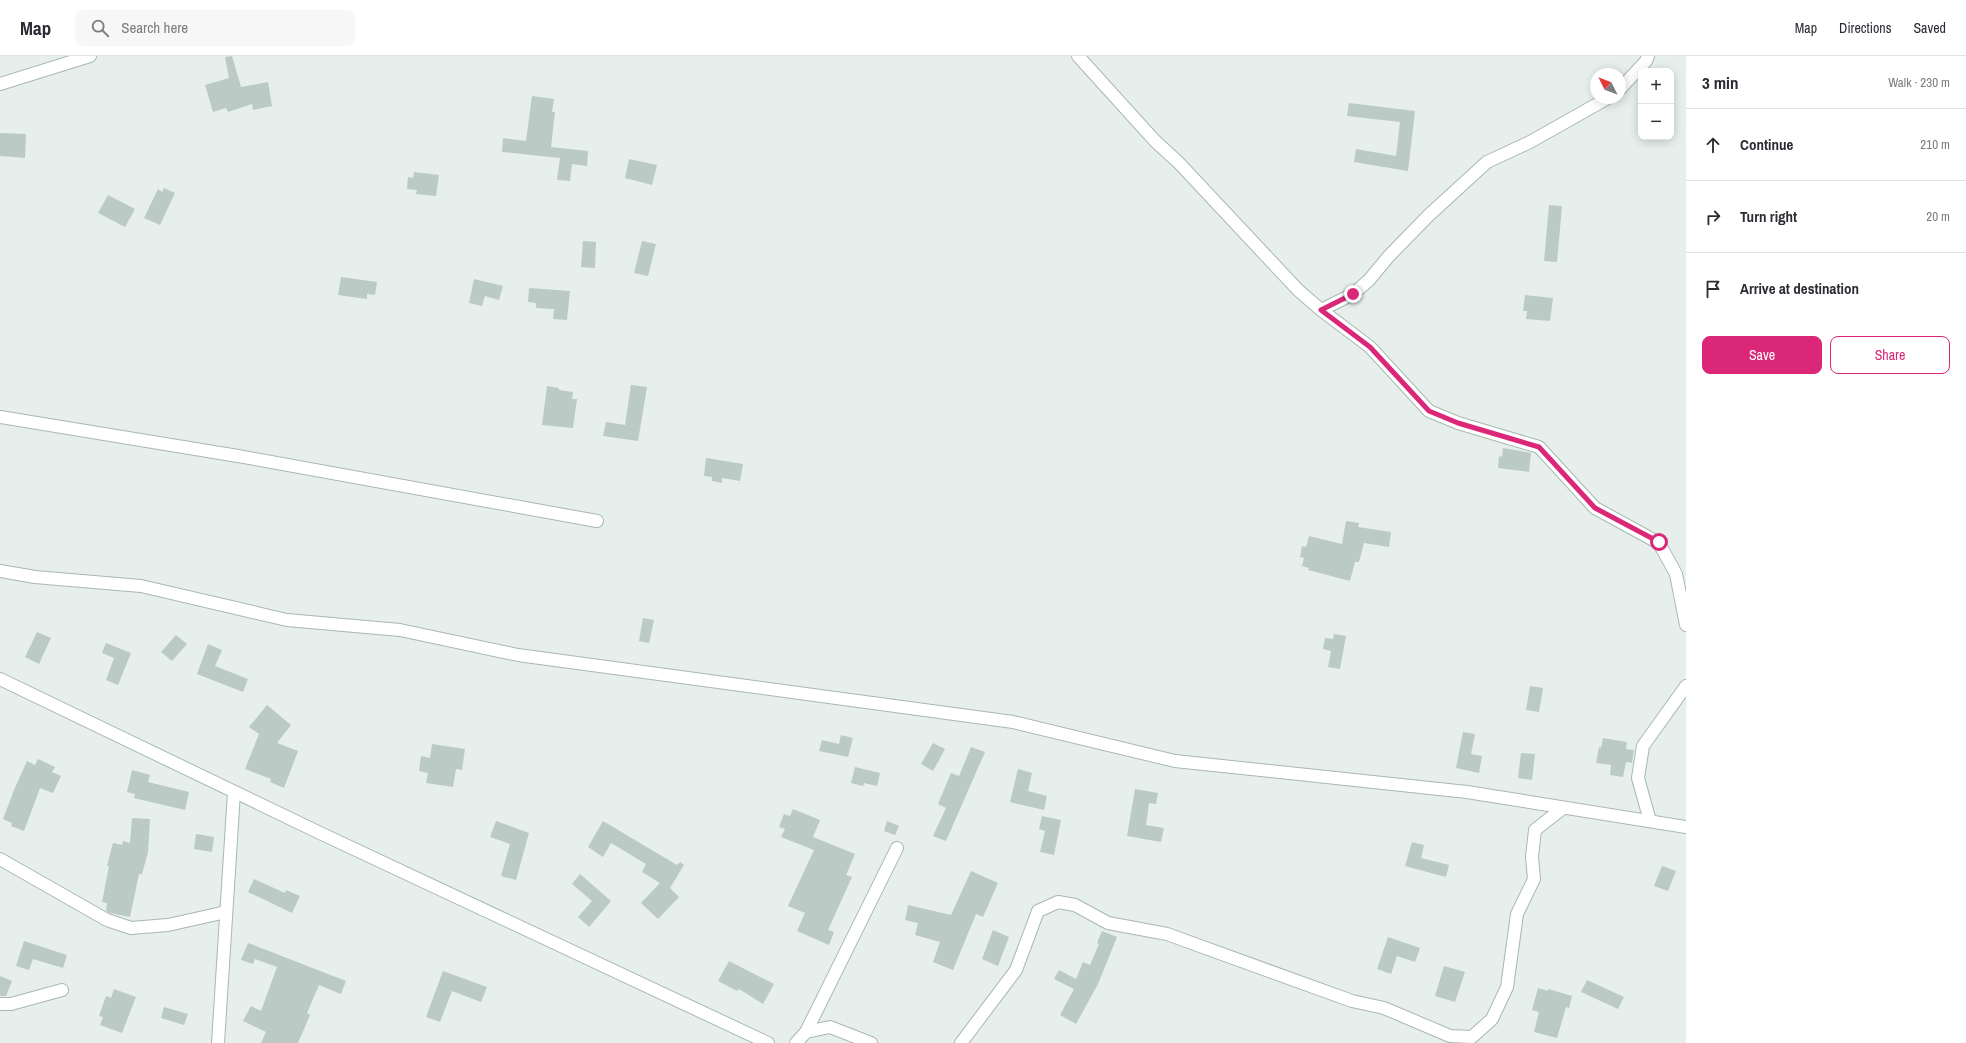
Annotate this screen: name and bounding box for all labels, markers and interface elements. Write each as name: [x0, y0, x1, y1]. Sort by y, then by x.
search box: [75, 10, 355, 46]
text: Map: [20, 15, 51, 41]
icon: search: [89, 17, 111, 39]
text: Search here: [121, 17, 188, 38]
text: Map: [1795, 19, 1817, 37]
text: Directions: [1839, 19, 1891, 37]
text: Saved: [1913, 19, 1946, 37]
north arrow: [1590, 68, 1626, 104]
map controls: [1638, 68, 1674, 140]
button: +: [1638, 68, 1674, 104]
text: 3 min: [1702, 71, 1738, 94]
text: Walk · 230 m: [1888, 74, 1950, 91]
button: −: [1638, 104, 1674, 140]
icon: ahead: [1702, 134, 1724, 156]
text: Continue: [1740, 134, 1793, 155]
text: 210 m: [1920, 136, 1950, 153]
icon: right: [1702, 206, 1724, 228]
text: Turn right: [1740, 206, 1797, 227]
text: 20 m: [1926, 208, 1950, 225]
icon: arrive: [1702, 278, 1724, 300]
text: Arrive at destination: [1740, 278, 1859, 299]
route end: [1344, 285, 1362, 303]
button: Save: [1702, 336, 1822, 374]
button: Share: [1830, 336, 1950, 374]
route start: [1650, 533, 1668, 551]

